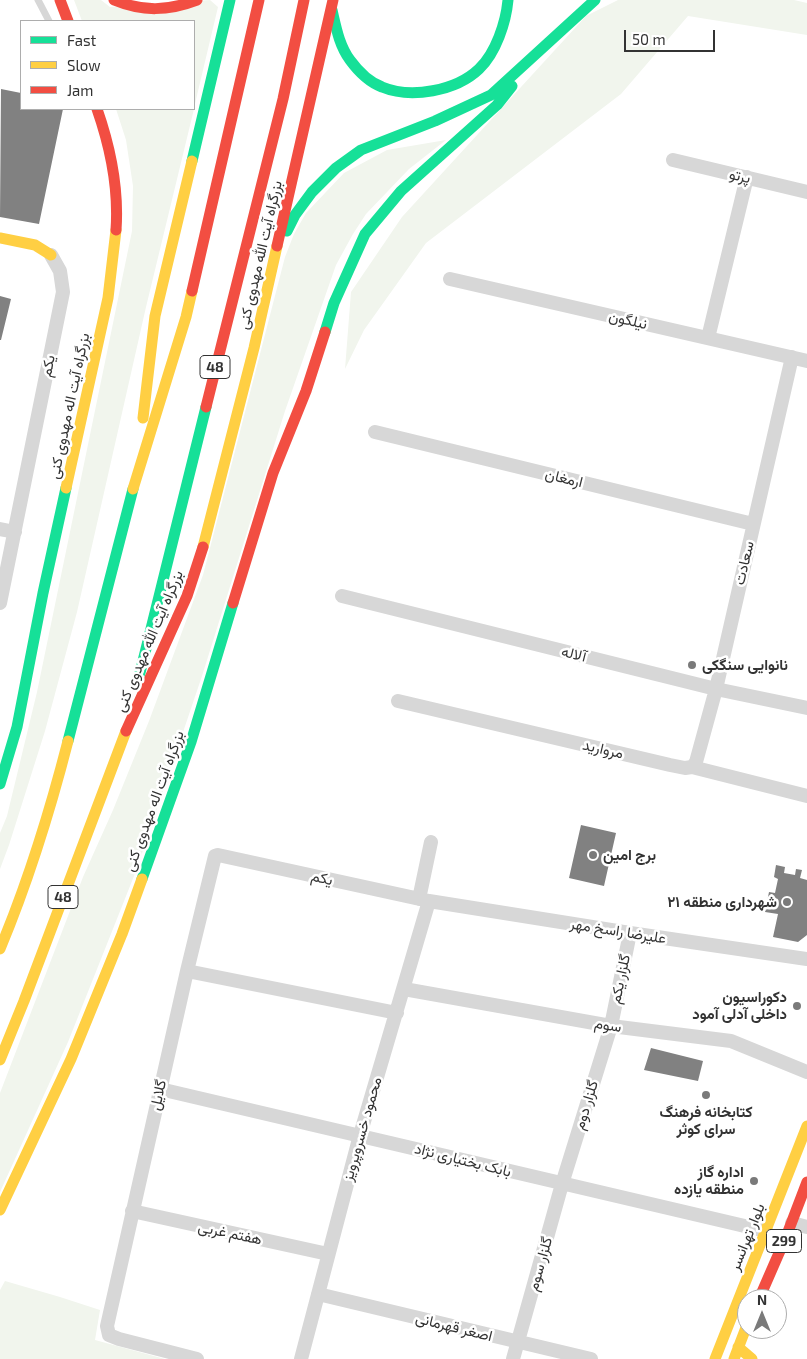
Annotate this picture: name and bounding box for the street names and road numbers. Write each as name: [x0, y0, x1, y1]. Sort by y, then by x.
street label: پرتو: [728, 165, 752, 187]
street label: بزرگراه آیت الله مهدوی کنی: [234, 179, 286, 331]
street label: نیلگون: [607, 307, 649, 333]
street label: بزرگراه آیت اله مهدوی کنی: [45, 331, 93, 481]
street label: یکم: [37, 354, 59, 378]
road number: 48: [200, 356, 230, 378]
street label: ارمغان: [543, 465, 585, 491]
street label: سعادت: [730, 539, 758, 587]
street label: بزرگراه آیت الله مهدوی کنی: [111, 567, 187, 715]
street label: آلاله: [560, 642, 588, 666]
street label: بزرگراه آیت اله مهدوی کنی: [120, 728, 188, 874]
street label: مروارید: [581, 736, 625, 762]
street label: یکم: [309, 867, 335, 889]
road number: 48: [48, 886, 78, 909]
street label: علیرضا راسخ مهر: [569, 914, 667, 948]
street label: گلزار یکم: [606, 953, 634, 1005]
street label: سوم: [593, 1014, 623, 1036]
street label: محمود خسروپرویز: [339, 1075, 385, 1183]
street label: گلایل: [146, 1078, 170, 1112]
street label: گلزار دوم: [570, 1078, 602, 1132]
street label: بابک بختیاری نژاد: [413, 1139, 513, 1181]
street label: بلوار تهرانسر: [725, 1201, 769, 1273]
street label: هفتم غربی: [196, 1217, 264, 1249]
road number: 299: [766, 1230, 802, 1252]
street label: گلزار سوم: [524, 1235, 556, 1293]
street label: اصغر قهرمانی: [414, 1309, 494, 1345]

